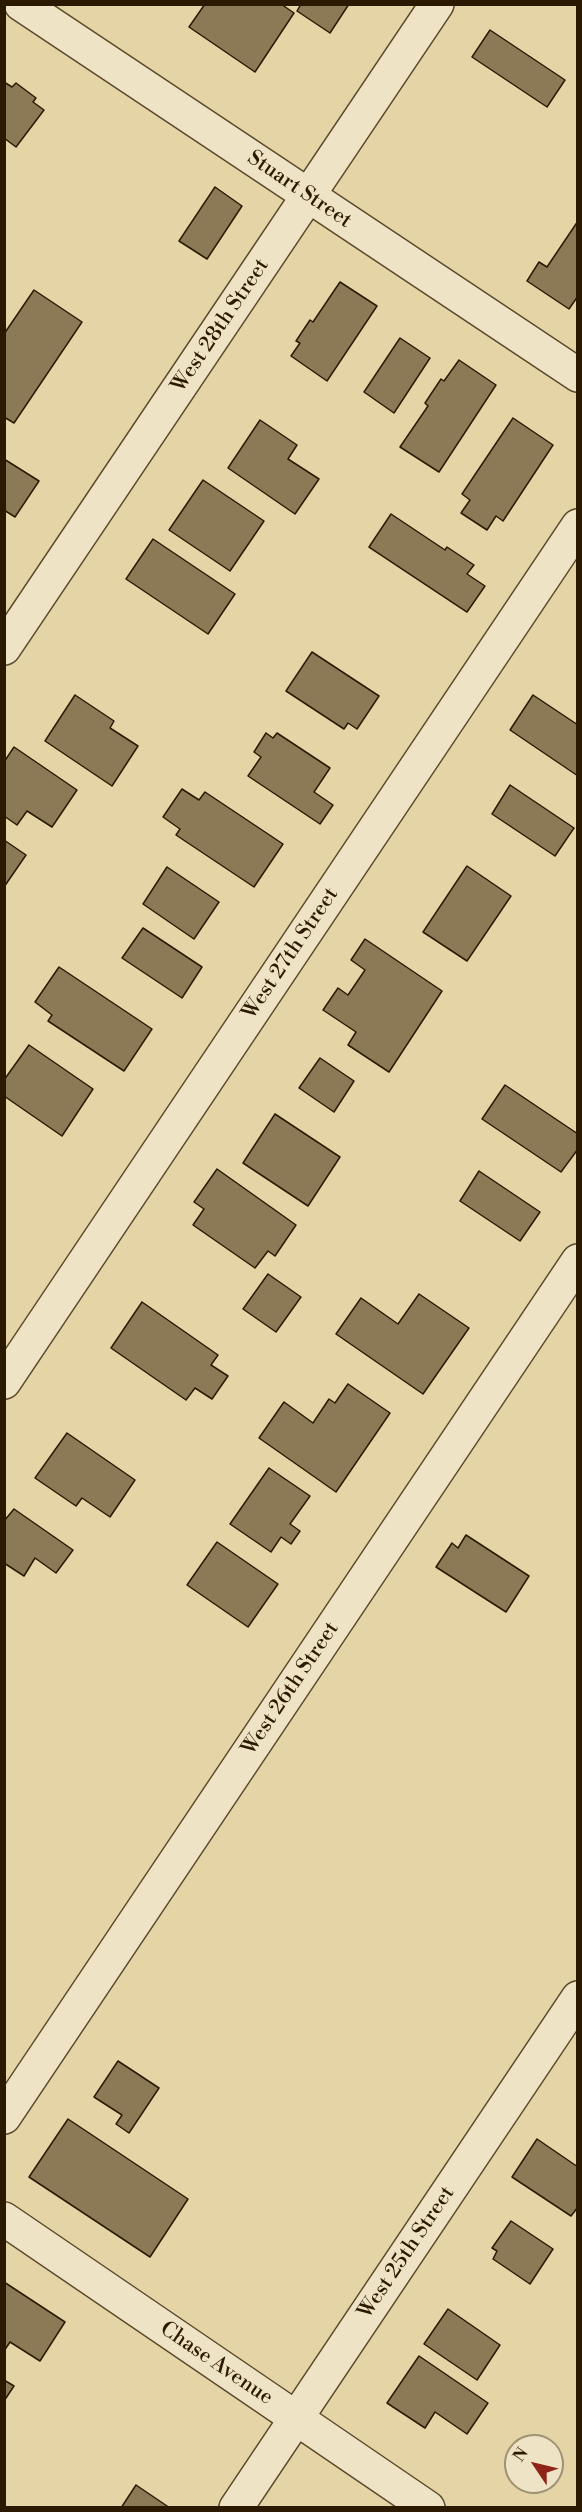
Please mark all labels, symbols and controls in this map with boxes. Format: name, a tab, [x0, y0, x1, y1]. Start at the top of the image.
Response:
street label: Stuart Street	[242, 146, 356, 234]
street label: West 28th Street	[167, 254, 275, 398]
street label: West 27th Street	[238, 883, 344, 1025]
street label: West 26th Street	[237, 1617, 345, 1761]
street label: West 25th Street	[353, 2182, 461, 2324]
street label: Chase Avenue	[155, 2317, 277, 2411]
north arrow	[504, 2434, 564, 2494]
text: N	[509, 2444, 533, 2466]

